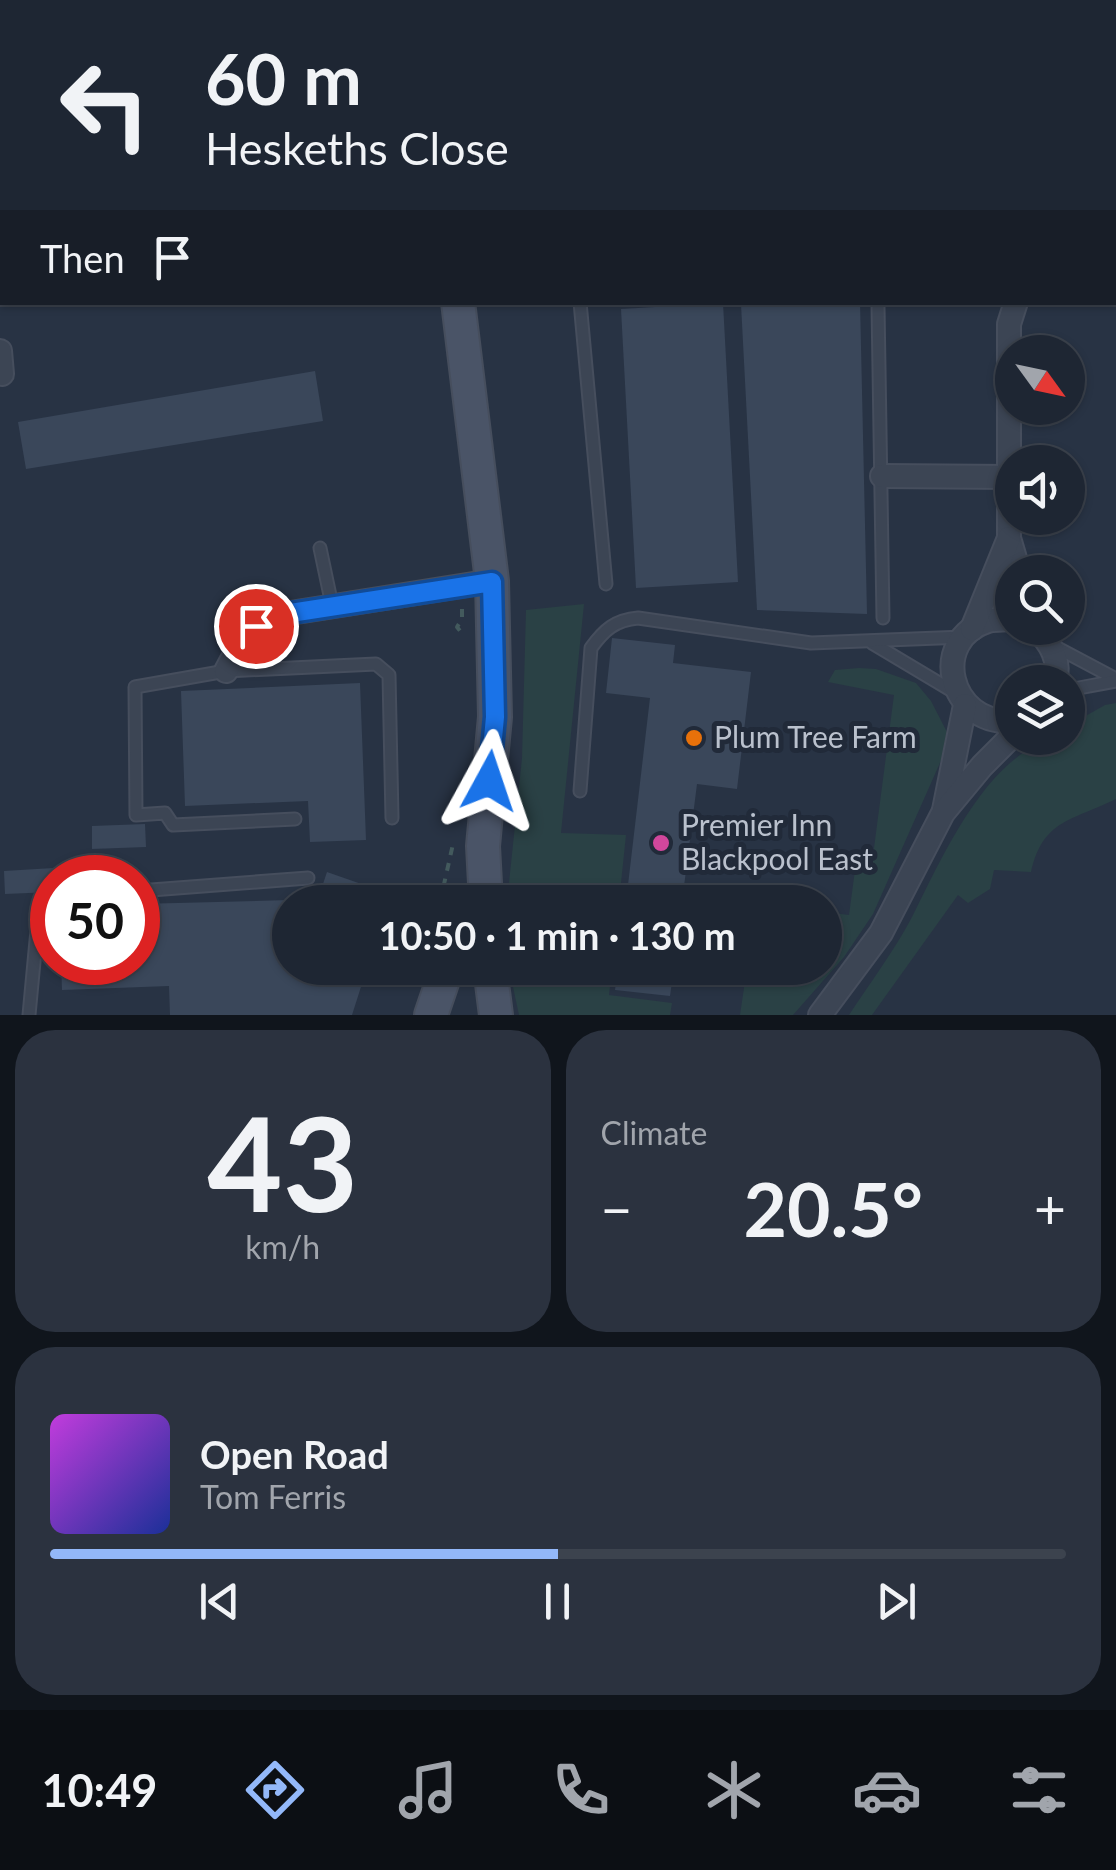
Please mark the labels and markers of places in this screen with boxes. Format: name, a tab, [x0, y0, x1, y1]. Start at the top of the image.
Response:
pin	[214, 584, 299, 669]
place label: Plum Tree Farm	[714, 718, 917, 754]
marker: Plum Tree Farm	[683, 727, 705, 749]
place label: Premier Inn Blackpool East	[681, 806, 873, 876]
marker: Premier Inn Blackpool East	[650, 832, 672, 854]

